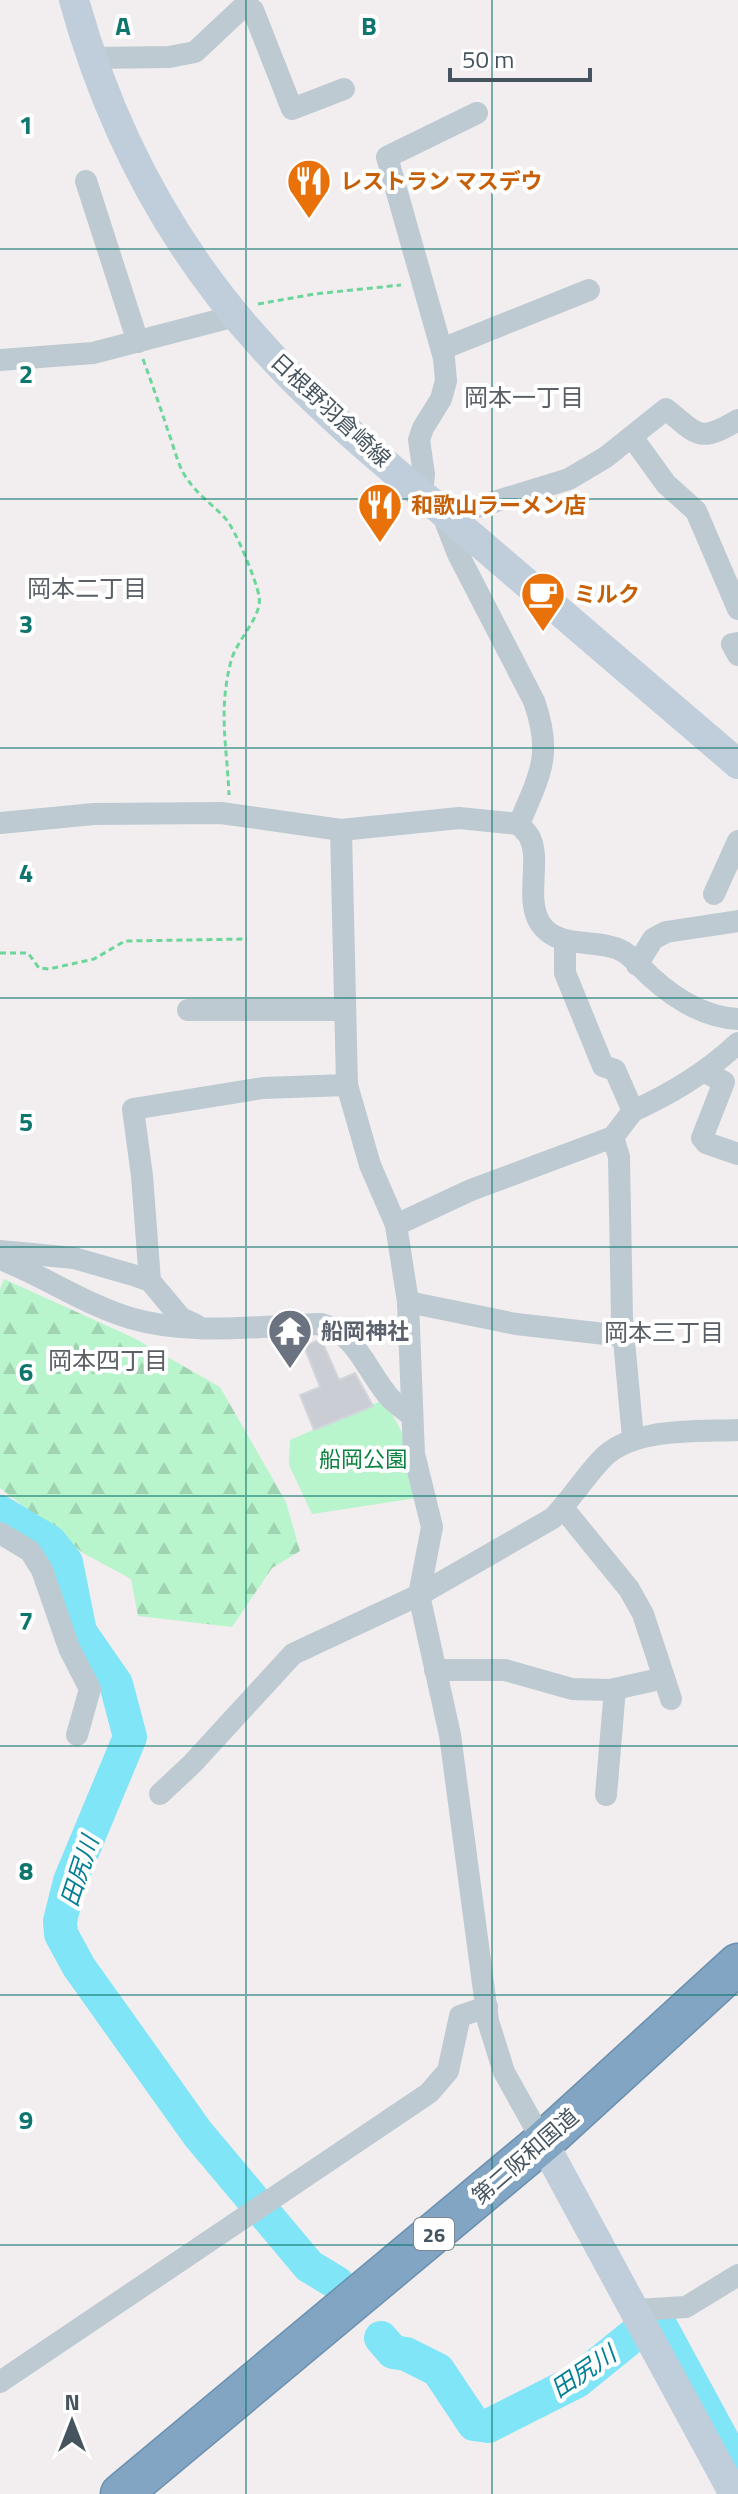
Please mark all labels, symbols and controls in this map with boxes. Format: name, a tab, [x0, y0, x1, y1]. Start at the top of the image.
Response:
text: A	[115, 6, 131, 45]
text: B	[361, 6, 377, 45]
scale bar	[450, 32, 590, 82]
text: 50 m	[462, 41, 514, 77]
text: 1	[19, 105, 33, 144]
restaurant icon: レストラン マスデウ	[285, 157, 333, 220]
place label: レストラン マスデウ	[340, 164, 543, 198]
street label: 日根野羽倉崎線	[263, 345, 399, 475]
text: 2	[19, 354, 33, 393]
district label: 岡本一丁目	[464, 379, 584, 415]
restaurant icon: 和歌山ラーメン店	[356, 481, 404, 544]
place label: 和歌山ラーメン店	[411, 488, 586, 522]
district label: 岡本二丁目	[27, 570, 147, 606]
cafe icon: ミルク	[519, 570, 567, 633]
place label: ミルク	[574, 577, 640, 611]
text: 3	[19, 604, 33, 643]
text: 4	[19, 853, 33, 892]
text: 5	[19, 1102, 33, 1141]
temple icon: 船岡神社	[266, 1307, 314, 1370]
place label: 船岡神社	[321, 1314, 409, 1348]
district label: 岡本三丁目	[604, 1314, 724, 1350]
district label: 岡本四丁目	[48, 1342, 168, 1378]
text: 6	[19, 1352, 33, 1391]
park label: 船岡公園	[319, 1442, 407, 1476]
text: 7	[19, 1601, 33, 1640]
water label: 田尻川	[51, 1828, 108, 1911]
text: 8	[19, 1851, 33, 1890]
text: 9	[19, 2100, 33, 2139]
street label: 第二阪和国道	[464, 2100, 586, 2212]
road number: 26	[414, 2218, 454, 2250]
water label: 田尻川	[543, 2334, 625, 2406]
north arrow	[32, 2382, 112, 2462]
text: N	[64, 2385, 80, 2419]

